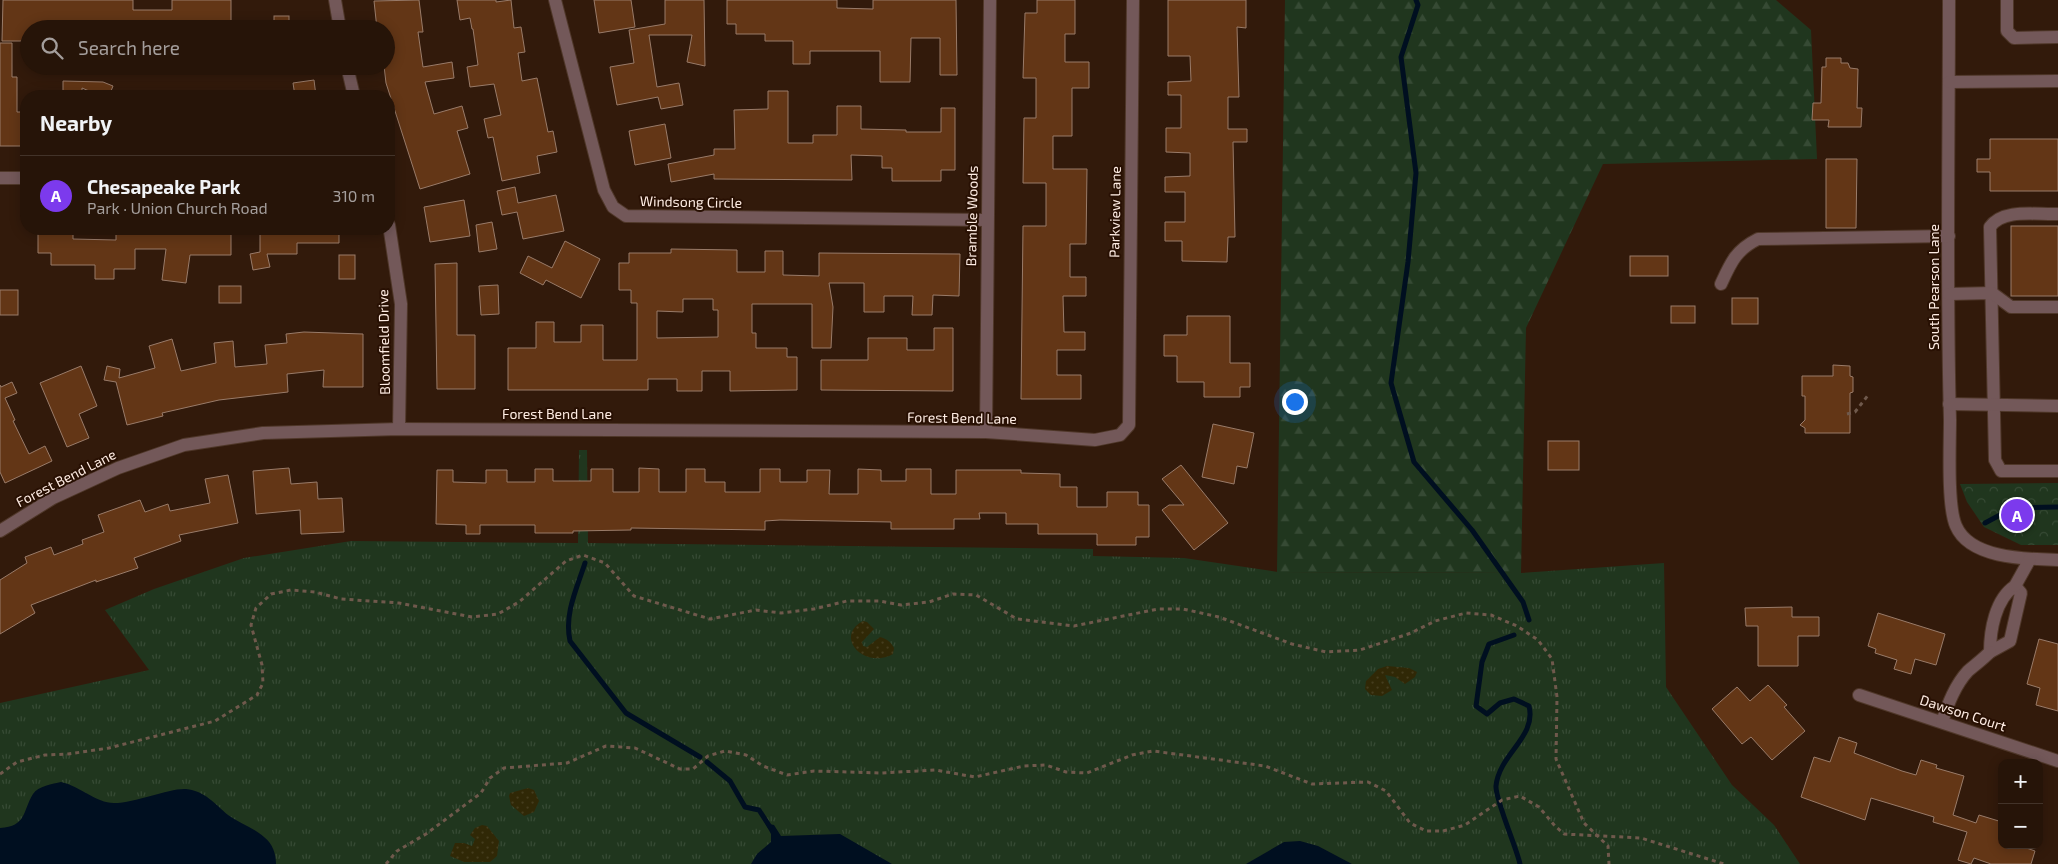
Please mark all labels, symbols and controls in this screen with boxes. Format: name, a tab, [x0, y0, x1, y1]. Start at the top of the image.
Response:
search box	[20, 20, 395, 75]
icon: search	[38, 34, 66, 62]
text: Search here	[78, 36, 180, 59]
text: Nearby	[40, 110, 112, 135]
street label: Bramble Woods	[962, 165, 981, 267]
street label: Parkview Lane	[1105, 166, 1124, 258]
text: Chesapeake Park	[87, 175, 240, 198]
text: A	[51, 186, 61, 205]
text: 310 m	[333, 186, 375, 205]
street label: Windsong Circle	[640, 192, 742, 211]
text: Park · Union Church Road	[87, 198, 268, 217]
street label: South Pearson Lane	[1925, 224, 1942, 350]
street label: Bloomfield Drive	[374, 289, 393, 395]
your location	[1282, 389, 1308, 415]
street label: Forest Bend Lane	[502, 405, 612, 422]
street label: Forest Bend Lane	[907, 408, 1017, 427]
street label: Forest Bend Lane	[13, 445, 119, 510]
pin: A	[2001, 496, 2033, 534]
street label: Dawson Court	[1918, 691, 2008, 734]
map controls	[1998, 759, 2043, 849]
button: +	[1998, 759, 2043, 804]
button: −	[1998, 804, 2043, 849]

